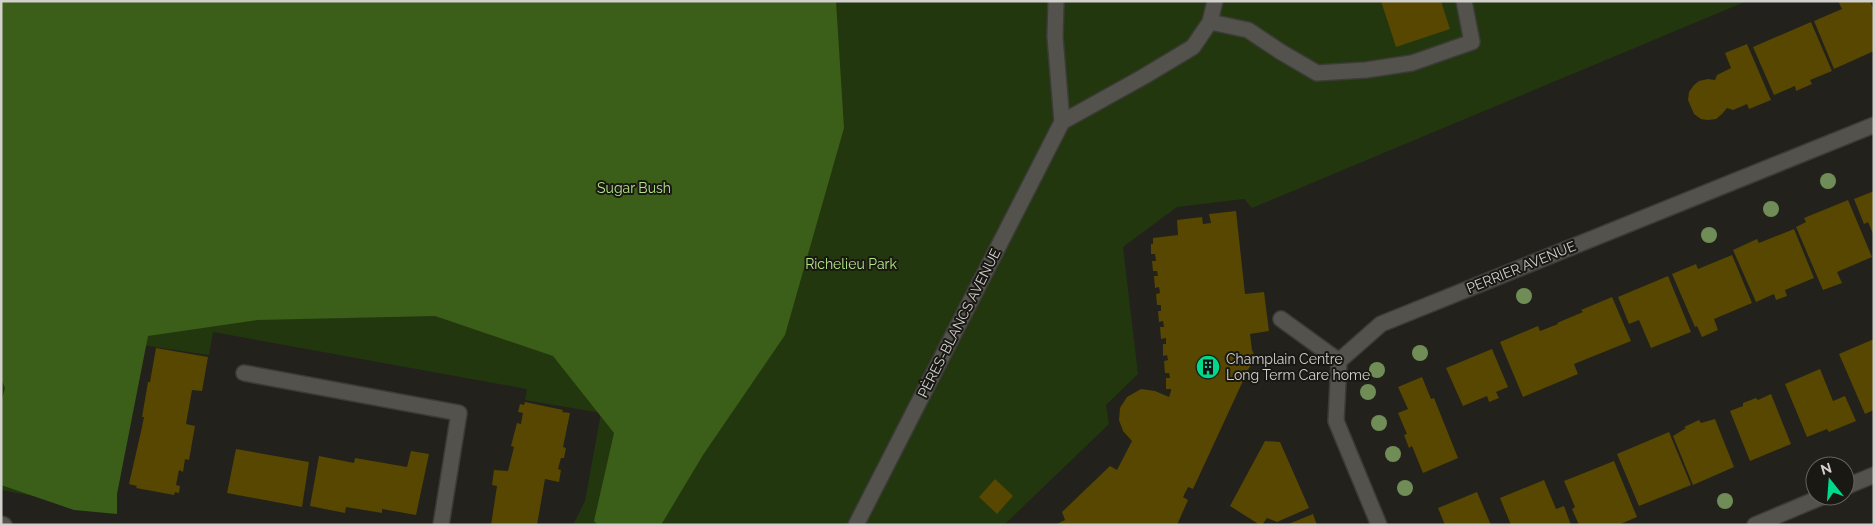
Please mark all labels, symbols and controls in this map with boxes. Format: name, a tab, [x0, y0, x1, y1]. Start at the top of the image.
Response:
park label: Sugar Bush	[597, 180, 671, 196]
street label: PERRIER AVENUE	[1464, 238, 1578, 296]
street label: PÈRES-BLANCS AVENUE	[914, 245, 1004, 400]
park label: Richelieu Park	[805, 256, 897, 272]
place label: Champlain Centre Long Term Care home	[1226, 351, 1370, 383]
building icon: Champlain Centre Long Term Care home	[1195, 354, 1221, 380]
north arrow	[1805, 456, 1855, 506]
text: N	[1819, 459, 1834, 478]

